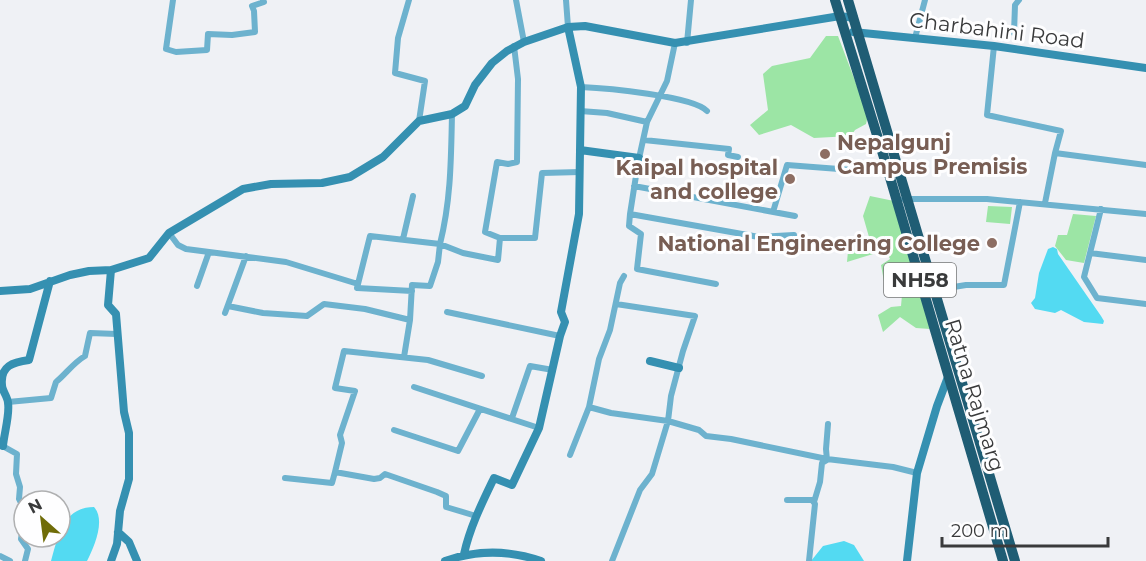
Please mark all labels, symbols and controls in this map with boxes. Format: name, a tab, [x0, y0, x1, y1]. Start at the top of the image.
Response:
street label: Charbahini Road	[908, 7, 1086, 53]
place label: Nepalgunj Campus Premisis	[837, 130, 1027, 179]
marker: Nepalgunj Campus Premisis	[818, 147, 832, 161]
place label: Kaipal hospital and college	[616, 155, 778, 204]
marker: Kaipal hospital and college	[783, 172, 797, 186]
place label: National Engineering College	[657, 231, 980, 256]
marker: National Engineering College	[985, 236, 999, 250]
road number: NH58	[884, 263, 956, 297]
street label: Ratna Rajmarg	[940, 316, 1010, 474]
north arrow	[12, 489, 72, 549]
text: N	[25, 495, 45, 518]
scale bar	[942, 510, 1108, 548]
text: 200 m	[951, 520, 1009, 542]

